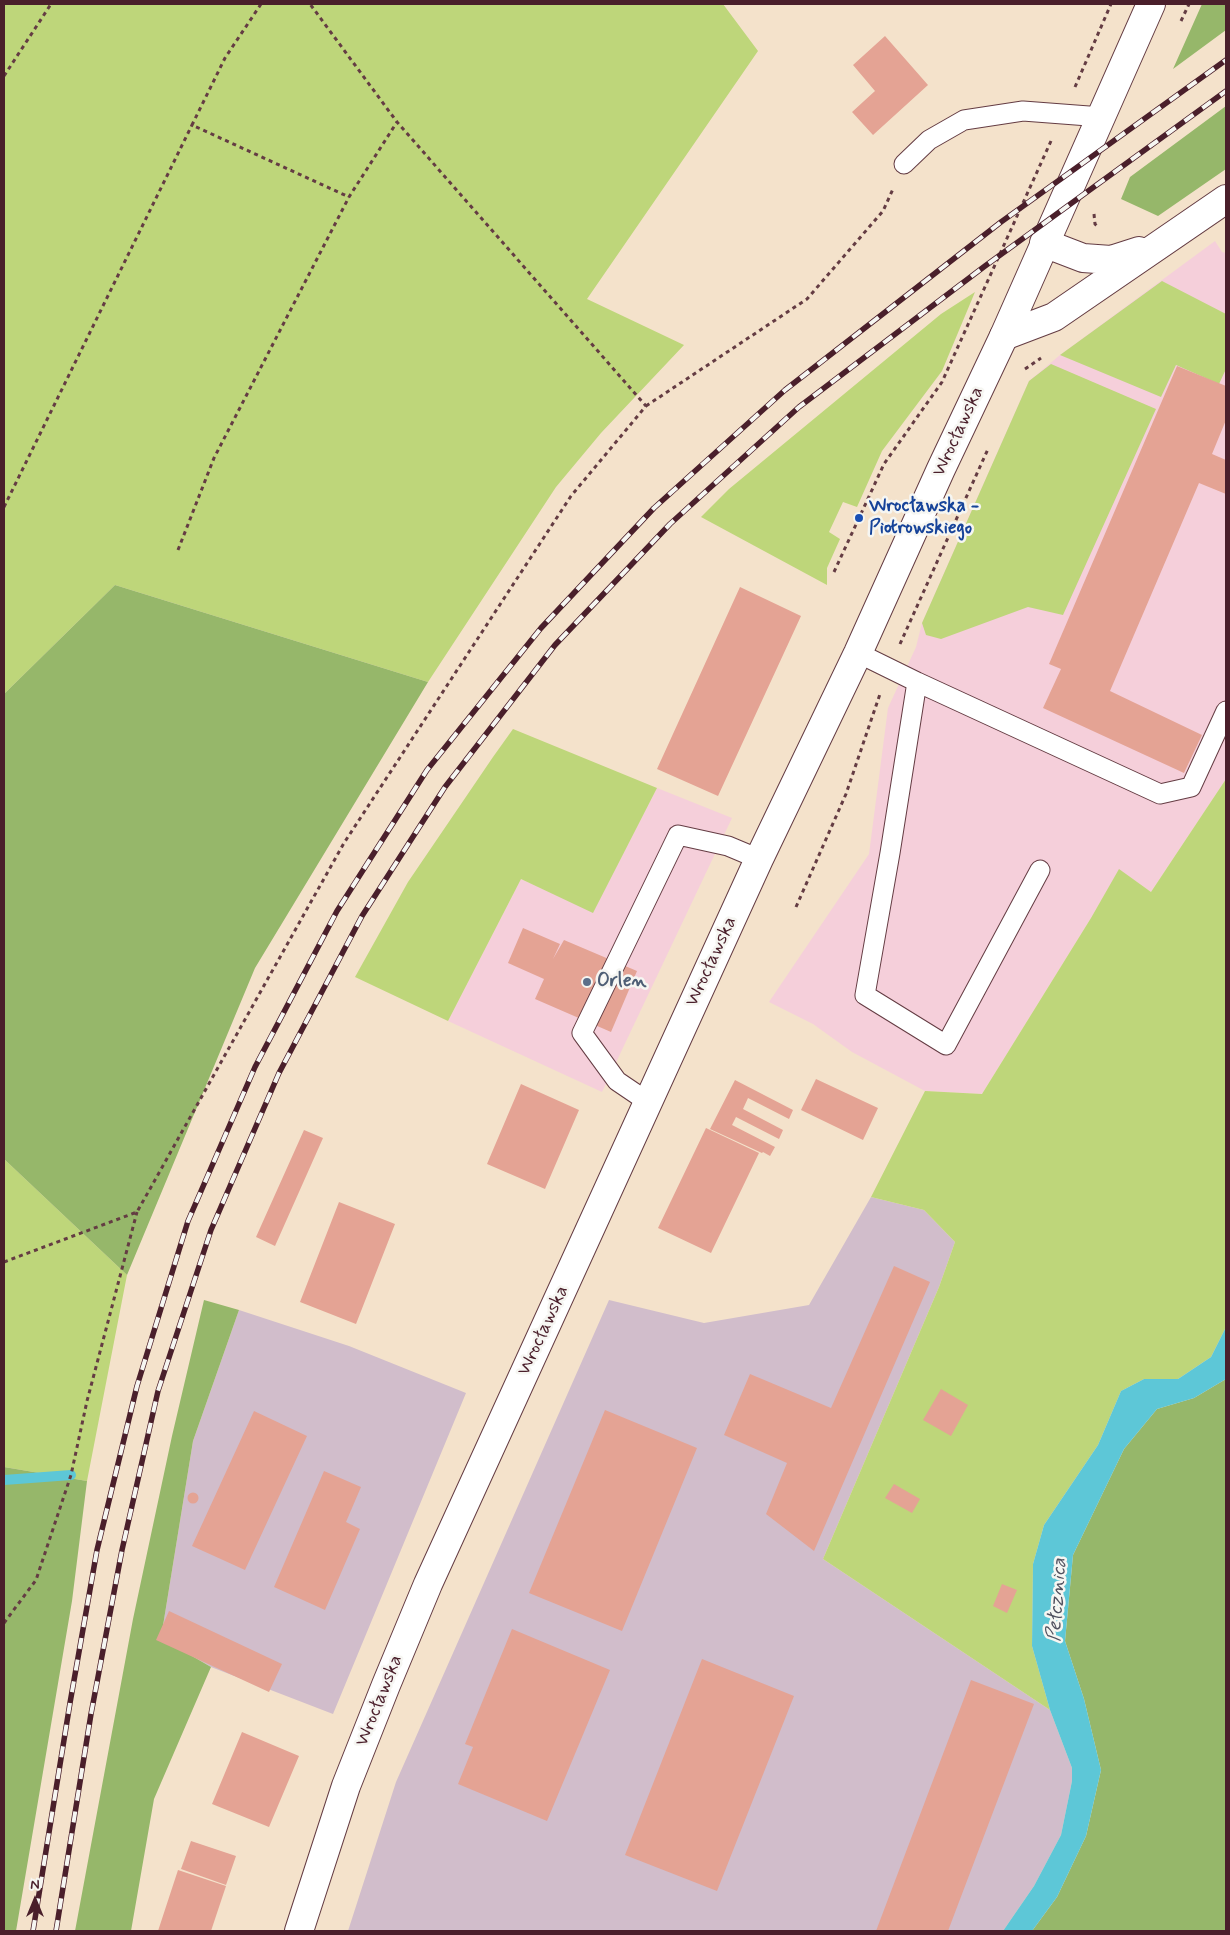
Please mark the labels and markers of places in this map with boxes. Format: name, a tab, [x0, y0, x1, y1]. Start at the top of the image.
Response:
place label: Wrocławska - Piotrowskiego	[869, 496, 979, 540]
marker: Wrocławska - Piotrowskiego	[853, 512, 865, 524]
place label: Orlen	[597, 971, 647, 993]
marker: Orlen	[581, 976, 593, 988]

